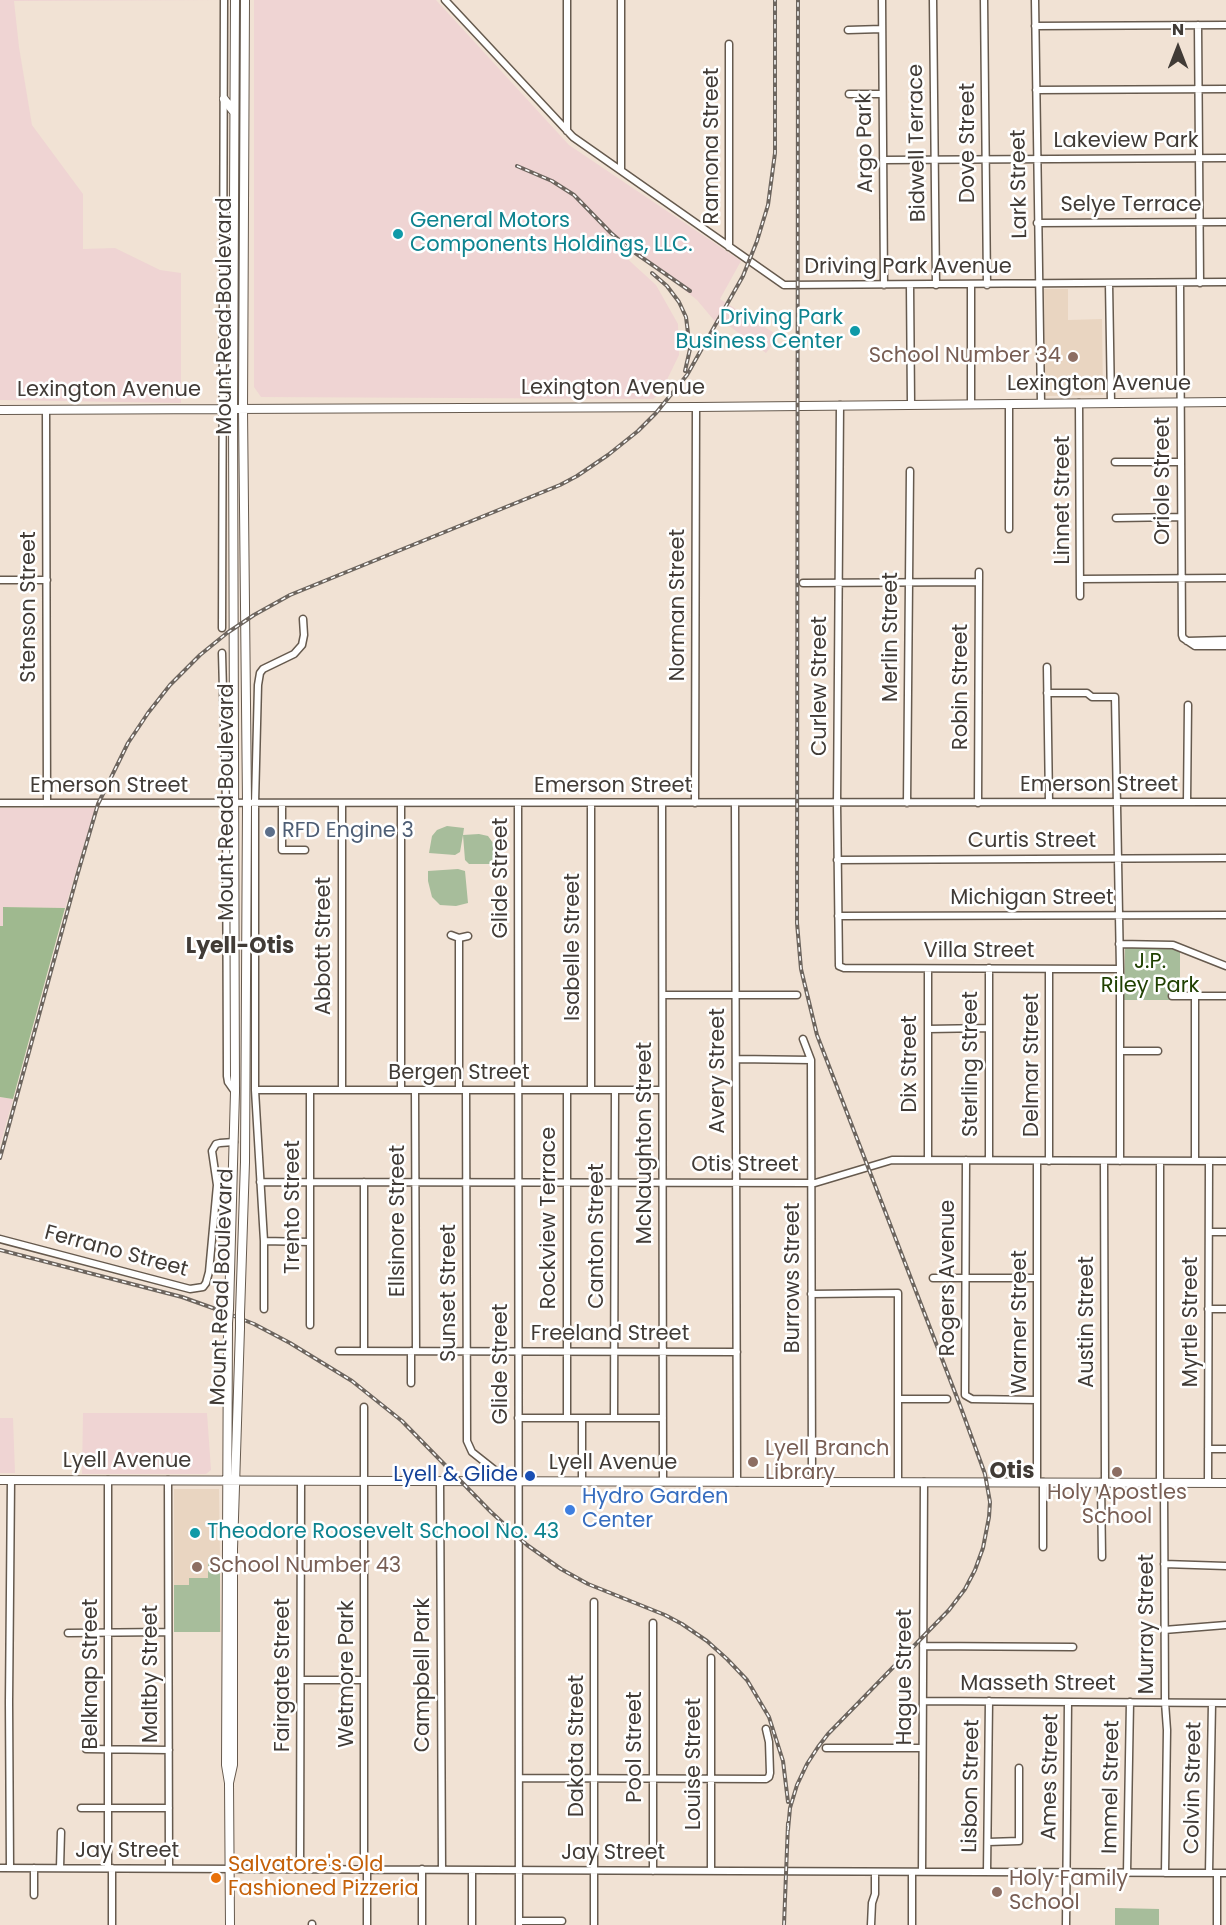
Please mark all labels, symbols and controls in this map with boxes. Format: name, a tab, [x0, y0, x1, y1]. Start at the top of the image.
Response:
north arrow	[1148, 18, 1208, 78]
text: N	[1172, 18, 1184, 41]
street label: Bidwell Terrace	[904, 64, 932, 222]
street label: Ramona Street	[700, 68, 726, 224]
street label: Dove Street	[956, 83, 982, 203]
street label: Argo Park	[853, 93, 879, 193]
street label: Lark Street	[1006, 129, 1034, 239]
street label: Lakeview Park	[1054, 129, 1198, 155]
street label: Selye Terrace	[1061, 193, 1201, 219]
street label: Mount Read Boulevard	[213, 197, 239, 435]
place label: General Motors Components Holdings, LLC.	[410, 209, 693, 259]
marker: General Motors Components Holdings, LLC.	[391, 227, 405, 241]
street label: Driving Park Avenue	[804, 255, 1012, 281]
place label: Driving Park Business Center	[675, 306, 843, 356]
marker: Driving Park Business Center	[848, 324, 862, 338]
place label: School Number 34	[869, 344, 1061, 370]
marker: School Number 34	[1066, 350, 1080, 364]
street label: Lexington Avenue	[1007, 372, 1191, 398]
street label: Lexington Avenue	[521, 376, 705, 402]
street label: Lexington Avenue	[17, 378, 201, 404]
street label: Oriole Street	[1151, 417, 1177, 545]
street label: Linnet Street	[1051, 436, 1077, 564]
street label: Norman Street	[666, 529, 692, 681]
street label: Stenson Street	[17, 531, 43, 683]
street label: Merlin Street	[879, 572, 905, 702]
street label: Curlew Street	[808, 616, 834, 756]
street label: Robin Street	[949, 624, 975, 750]
street label: Mount Read Boulevard	[215, 683, 241, 921]
street label: Emerson Street	[1020, 773, 1178, 799]
street label: Emerson Street	[30, 774, 188, 800]
street label: Emerson Street	[534, 774, 692, 800]
street label: Glide Street	[489, 818, 515, 938]
place label: RFD Engine 3	[282, 819, 414, 845]
marker: RFD Engine 3	[263, 825, 277, 839]
street label: Curtis Street	[968, 829, 1096, 855]
street label: Isabelle Street	[561, 873, 587, 1021]
street label: Abbott Street	[312, 877, 338, 1015]
street label: Michigan Street	[950, 886, 1114, 912]
district label: Lyell-Otis	[186, 934, 294, 960]
street label: Villa Street	[924, 939, 1034, 965]
park label: J.P. Riley Park	[1101, 950, 1199, 1000]
street label: Sterling Street	[959, 991, 985, 1137]
street label: Delmar Street	[1020, 993, 1046, 1137]
street label: Avery Street	[706, 1008, 732, 1134]
street label: Dix Street	[898, 1015, 924, 1113]
street label: McNaughton Street	[633, 1042, 659, 1244]
street label: Bergen Street	[388, 1061, 530, 1087]
street label: Rockview Terrace	[537, 1127, 563, 1309]
street label: Trento Street	[281, 1140, 307, 1274]
street label: Ellsinore Street	[386, 1145, 412, 1297]
street label: Otis Street	[691, 1153, 799, 1179]
street label: Canton Street	[585, 1163, 611, 1309]
street label: Mount Read Boulevard	[206, 1168, 240, 1406]
street label: Rogers Avenue	[936, 1200, 962, 1356]
street label: Burrows Street	[781, 1203, 807, 1353]
street label: Ferrano Street	[42, 1221, 190, 1283]
street label: Sunset Street	[437, 1224, 463, 1362]
street label: Warner Street	[1008, 1250, 1034, 1394]
street label: Austin Street	[1075, 1256, 1101, 1388]
street label: Myrtle Street	[1179, 1257, 1205, 1387]
street label: Glide Street	[489, 1304, 515, 1424]
street label: Freeland Street	[531, 1322, 689, 1348]
place label: Lyell Branch Library	[765, 1437, 889, 1487]
street label: Lyell Avenue	[63, 1449, 191, 1475]
street label: Lyell Avenue	[549, 1451, 677, 1477]
marker: Lyell Branch Library	[746, 1455, 760, 1469]
district label: Otis	[990, 1459, 1034, 1485]
place label: Lyell & Glide	[393, 1463, 518, 1489]
marker: Holy Apostles School	[1110, 1465, 1124, 1479]
marker: Lyell & Glide	[523, 1469, 537, 1483]
place label: Holy Apostles School	[1047, 1481, 1187, 1531]
place label: Hydro Garden Center	[582, 1485, 728, 1535]
marker: Hydro Garden Center	[563, 1503, 577, 1517]
place label: Theodore Roosevelt School No. 43	[207, 1520, 559, 1546]
marker: Theodore Roosevelt School No. 43	[188, 1526, 202, 1540]
place label: School Number 43	[209, 1554, 401, 1580]
street label: Murray Street	[1135, 1554, 1161, 1694]
marker: School Number 43	[190, 1560, 204, 1574]
street label: Fairgate Street	[271, 1598, 297, 1752]
street label: Campbell Park	[411, 1598, 437, 1752]
street label: Belknap Street	[79, 1599, 105, 1749]
street label: Wetmore Park	[335, 1600, 361, 1748]
street label: Maltby Street	[139, 1605, 165, 1743]
street label: Hague Street	[893, 1609, 919, 1745]
street label: Masseth Street	[960, 1672, 1116, 1698]
street label: Dakota Street	[565, 1675, 591, 1817]
street label: Pool Street	[623, 1691, 649, 1803]
street label: Louise Street	[682, 1698, 708, 1830]
street label: Ames Street	[1037, 1713, 1065, 1841]
street label: Lisbon Street	[958, 1719, 986, 1853]
street label: Immel Street	[1098, 1720, 1126, 1854]
street label: Colvin Street	[1180, 1722, 1208, 1854]
street label: Jay Street	[75, 1839, 179, 1865]
street label: Jay Street	[561, 1841, 665, 1867]
place label: Salvatore's Old Fashioned Pizzeria	[228, 1853, 419, 1903]
place label: Holy Family School	[1009, 1867, 1128, 1917]
marker: Salvatore's Old Fashioned Pizzeria	[209, 1871, 223, 1885]
marker: Holy Family School	[990, 1885, 1004, 1899]

